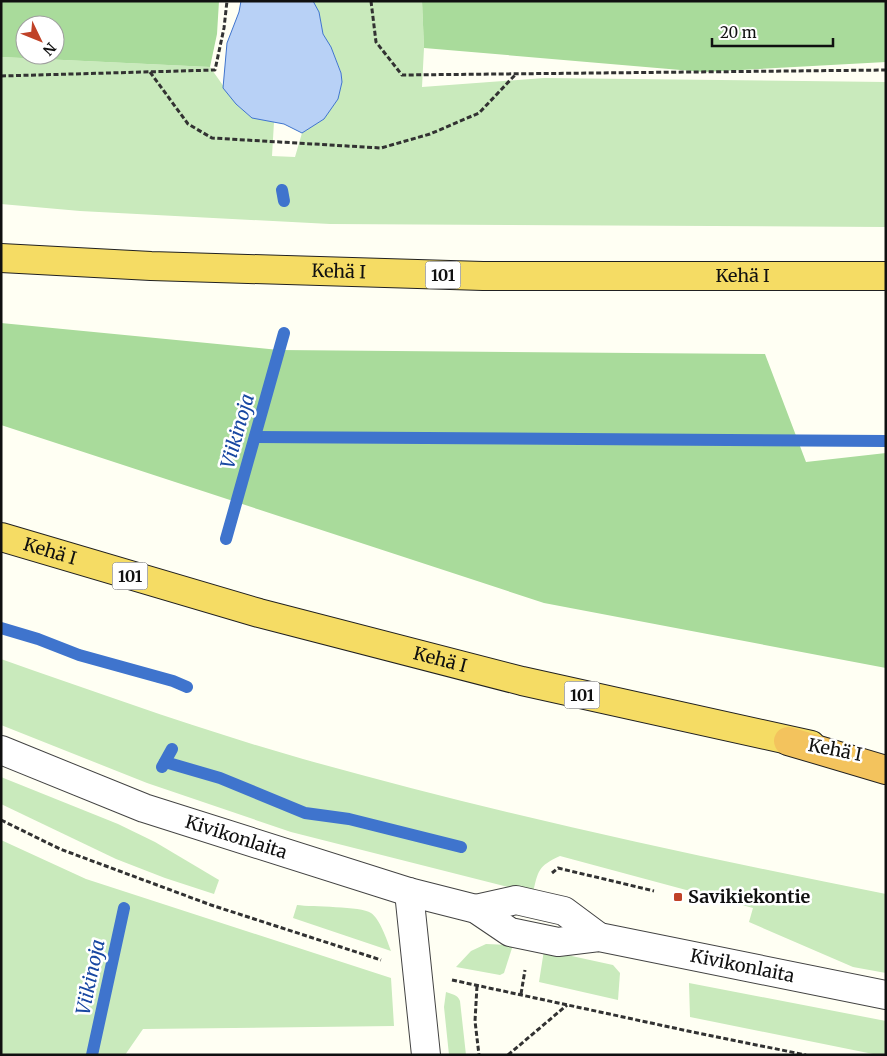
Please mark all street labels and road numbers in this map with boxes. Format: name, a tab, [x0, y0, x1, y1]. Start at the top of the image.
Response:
street label: Kehä I	[311, 259, 366, 283]
road number: 101	[426, 262, 460, 288]
street label: Kehä I	[715, 264, 770, 287]
street label: Kehä I	[21, 532, 79, 570]
road number: 101	[112, 562, 148, 590]
street label: Kehä I	[411, 641, 469, 677]
road number: 101	[564, 682, 600, 708]
street label: Kehä I	[806, 733, 864, 766]
street label: Kivikonlaita	[182, 810, 291, 864]
street label: Kivikonlaita	[688, 944, 797, 987]

